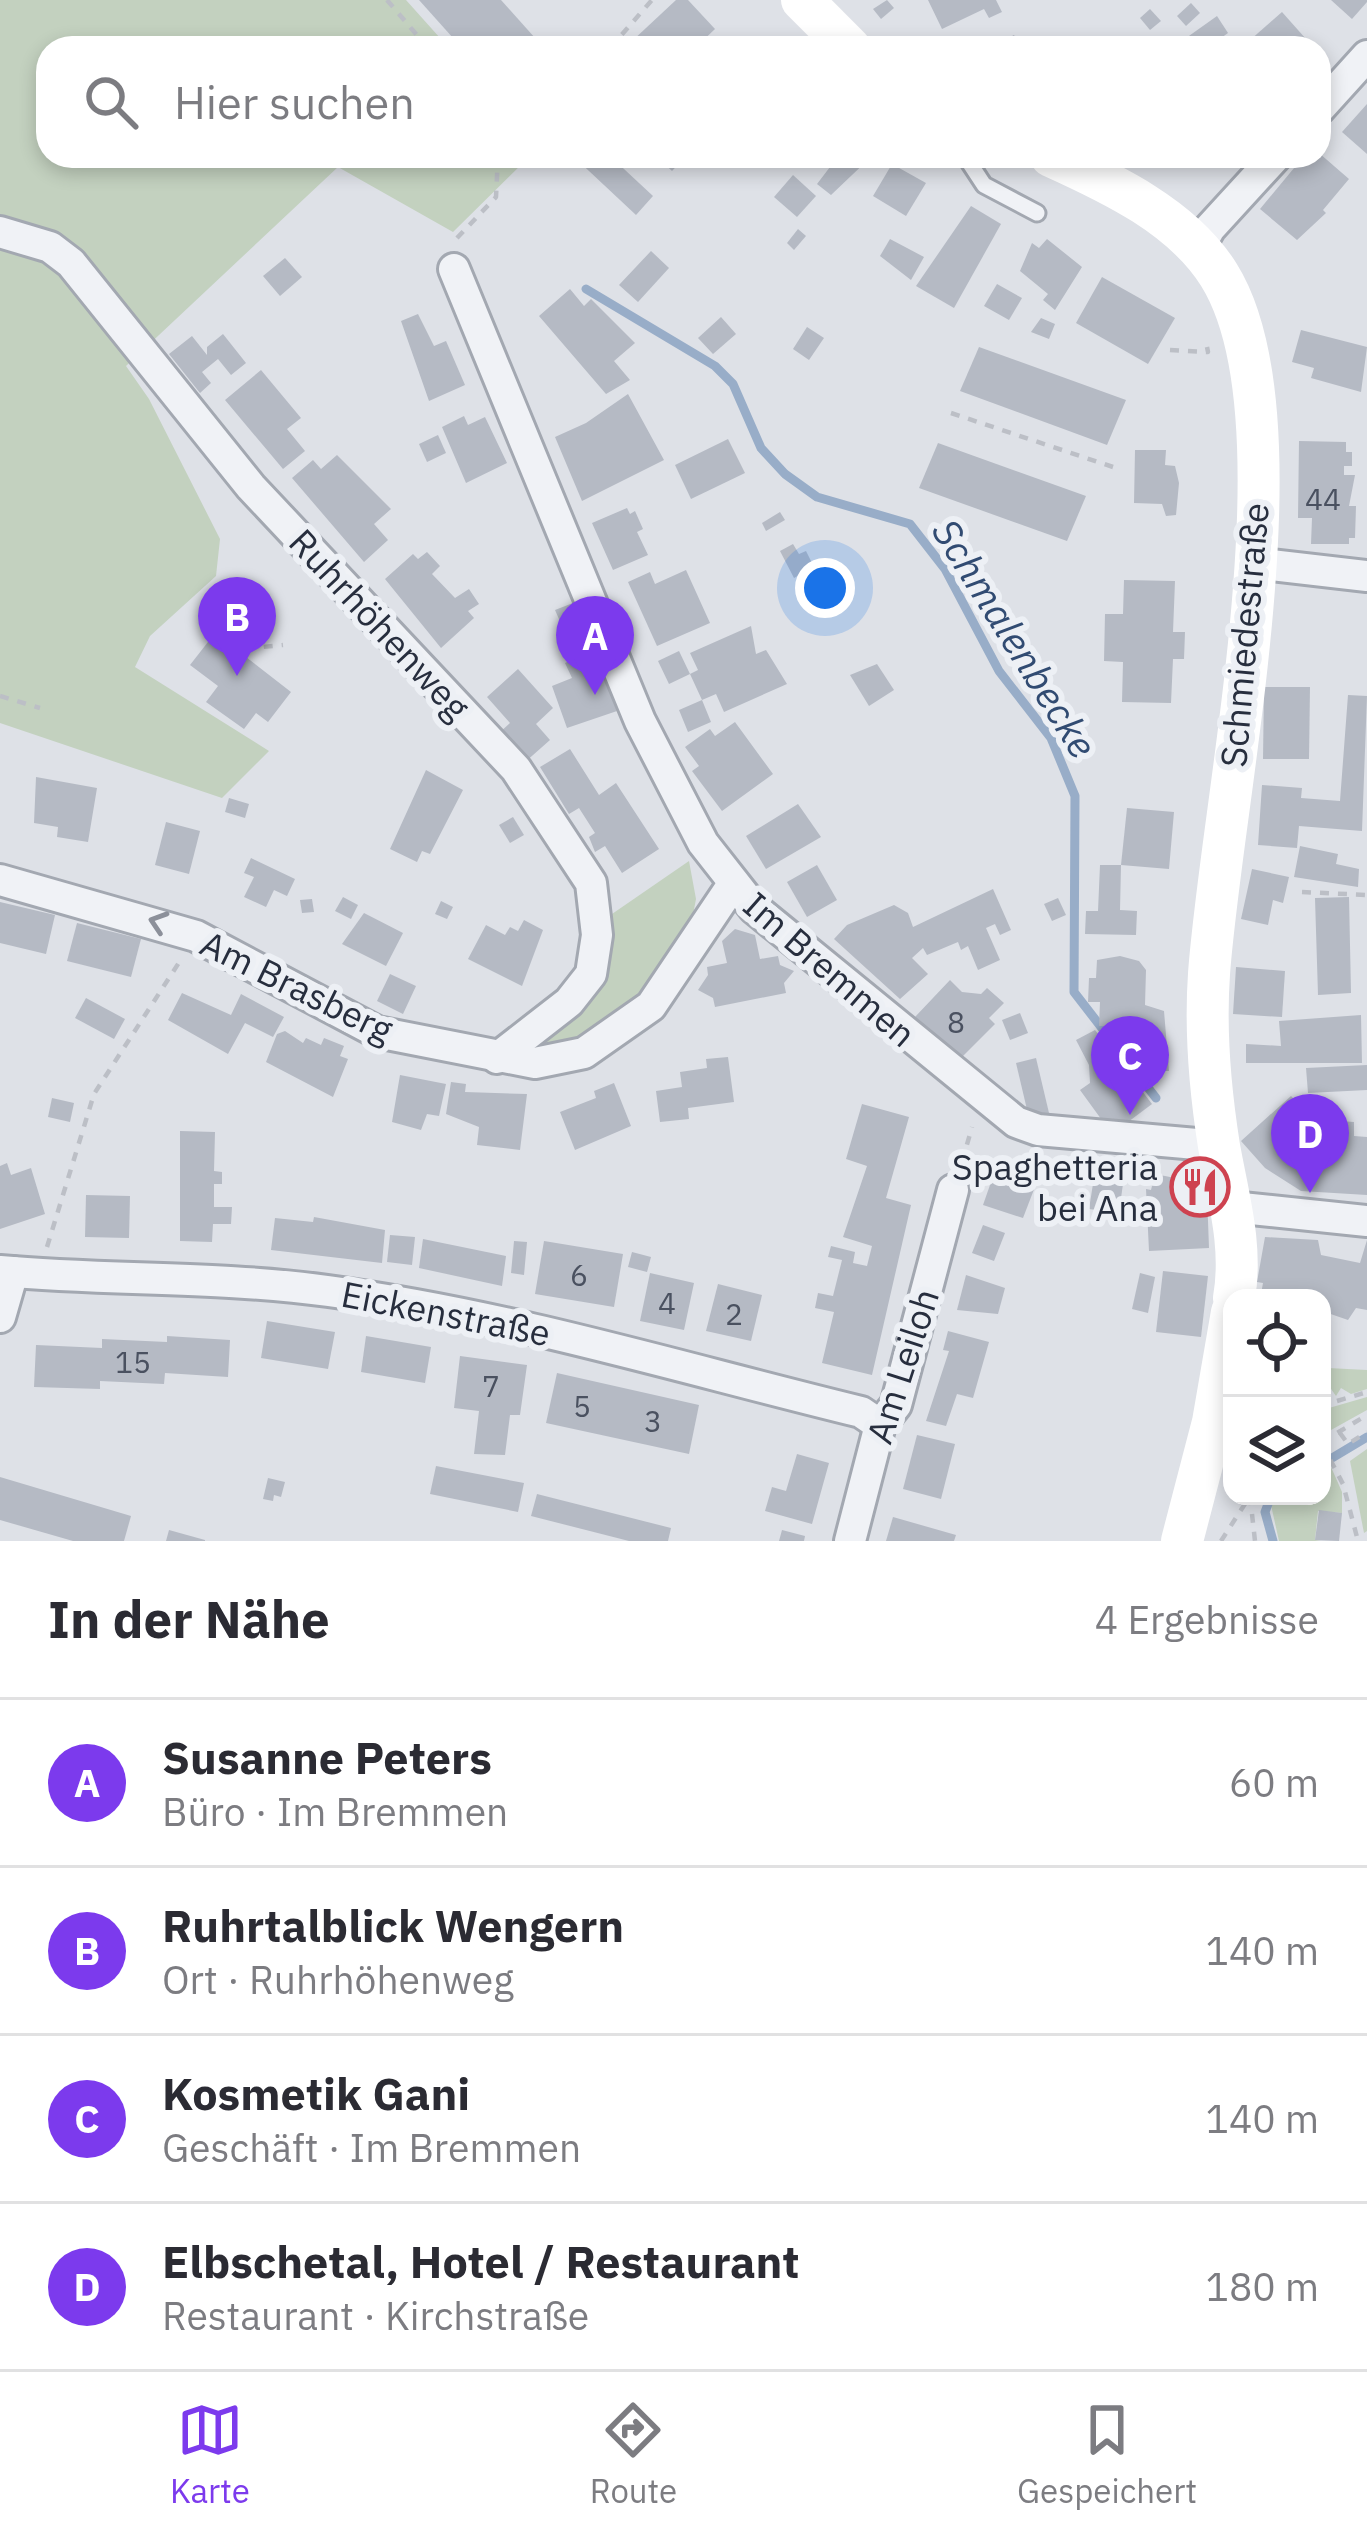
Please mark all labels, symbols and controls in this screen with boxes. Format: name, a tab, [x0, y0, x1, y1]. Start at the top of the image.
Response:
search box	[36, 36, 1331, 168]
icon: search	[78, 69, 144, 135]
text: Hier suchen	[174, 73, 415, 131]
house number: 44	[1305, 479, 1341, 518]
street label: Schmiedestraße	[1209, 501, 1279, 769]
water label: Schmalenbecke	[921, 509, 1109, 767]
street label: Ruhrhöhenweg	[279, 519, 481, 729]
your location	[795, 558, 855, 618]
pin: B	[198, 577, 276, 676]
pin: A	[556, 596, 634, 695]
street label: Im Bremmen	[734, 881, 926, 1057]
one-way arrow	[148, 912, 169, 937]
street label: Am Brasberg	[193, 919, 401, 1053]
house number: 8	[947, 1002, 965, 1041]
pin: C	[1091, 1016, 1169, 1115]
pin: D	[1271, 1094, 1349, 1193]
place label: Spaghetteria bei Ana	[952, 1143, 1158, 1231]
restaurant icon: Spaghetteria bei Ana	[1169, 1156, 1231, 1218]
house number: 6	[570, 1255, 588, 1294]
street label: Eickenstraße	[338, 1270, 554, 1356]
house number: 4	[658, 1283, 676, 1322]
street label: Am Leiloh	[855, 1283, 949, 1449]
map controls	[1223, 1289, 1331, 1505]
button: locate	[1223, 1289, 1331, 1397]
house number: 2	[725, 1294, 743, 1333]
house number: 15	[115, 1342, 151, 1381]
house number: 7	[482, 1366, 500, 1405]
house number: 5	[573, 1386, 591, 1425]
button: layers	[1223, 1397, 1331, 1505]
house number: 3	[644, 1401, 662, 1440]
text: In der Nähe	[48, 1586, 330, 1652]
text: 4 Ergebnisse	[1095, 1594, 1319, 1645]
text: Susanne Peters	[162, 1728, 492, 1786]
text: A	[74, 1757, 100, 1808]
text: 60 m	[1229, 1757, 1319, 1808]
text: Büro · Im Bremmen	[162, 1786, 508, 1837]
text: Ruhrtalblick Wengern	[162, 1896, 624, 1954]
text: B	[74, 1925, 100, 1976]
text: 140 m	[1206, 1925, 1319, 1976]
text: Ort · Ruhrhöhenweg	[162, 1954, 514, 2005]
text: Kosmetik Gani	[162, 2064, 470, 2122]
text: C	[74, 2093, 100, 2144]
text: 140 m	[1206, 2093, 1319, 2144]
text: Geschäft · Im Bremmen	[162, 2122, 581, 2173]
text: Elbschetal, Hotel / Restaurant	[162, 2232, 800, 2290]
text: D	[73, 2261, 101, 2312]
text: 180 m	[1206, 2261, 1319, 2312]
text: Restaurant · Kirchstraße	[162, 2290, 589, 2341]
tab: Karte	[170, 2397, 250, 2512]
tab: Route	[590, 2397, 677, 2512]
tab: Gespeichert	[1017, 2397, 1197, 2512]

